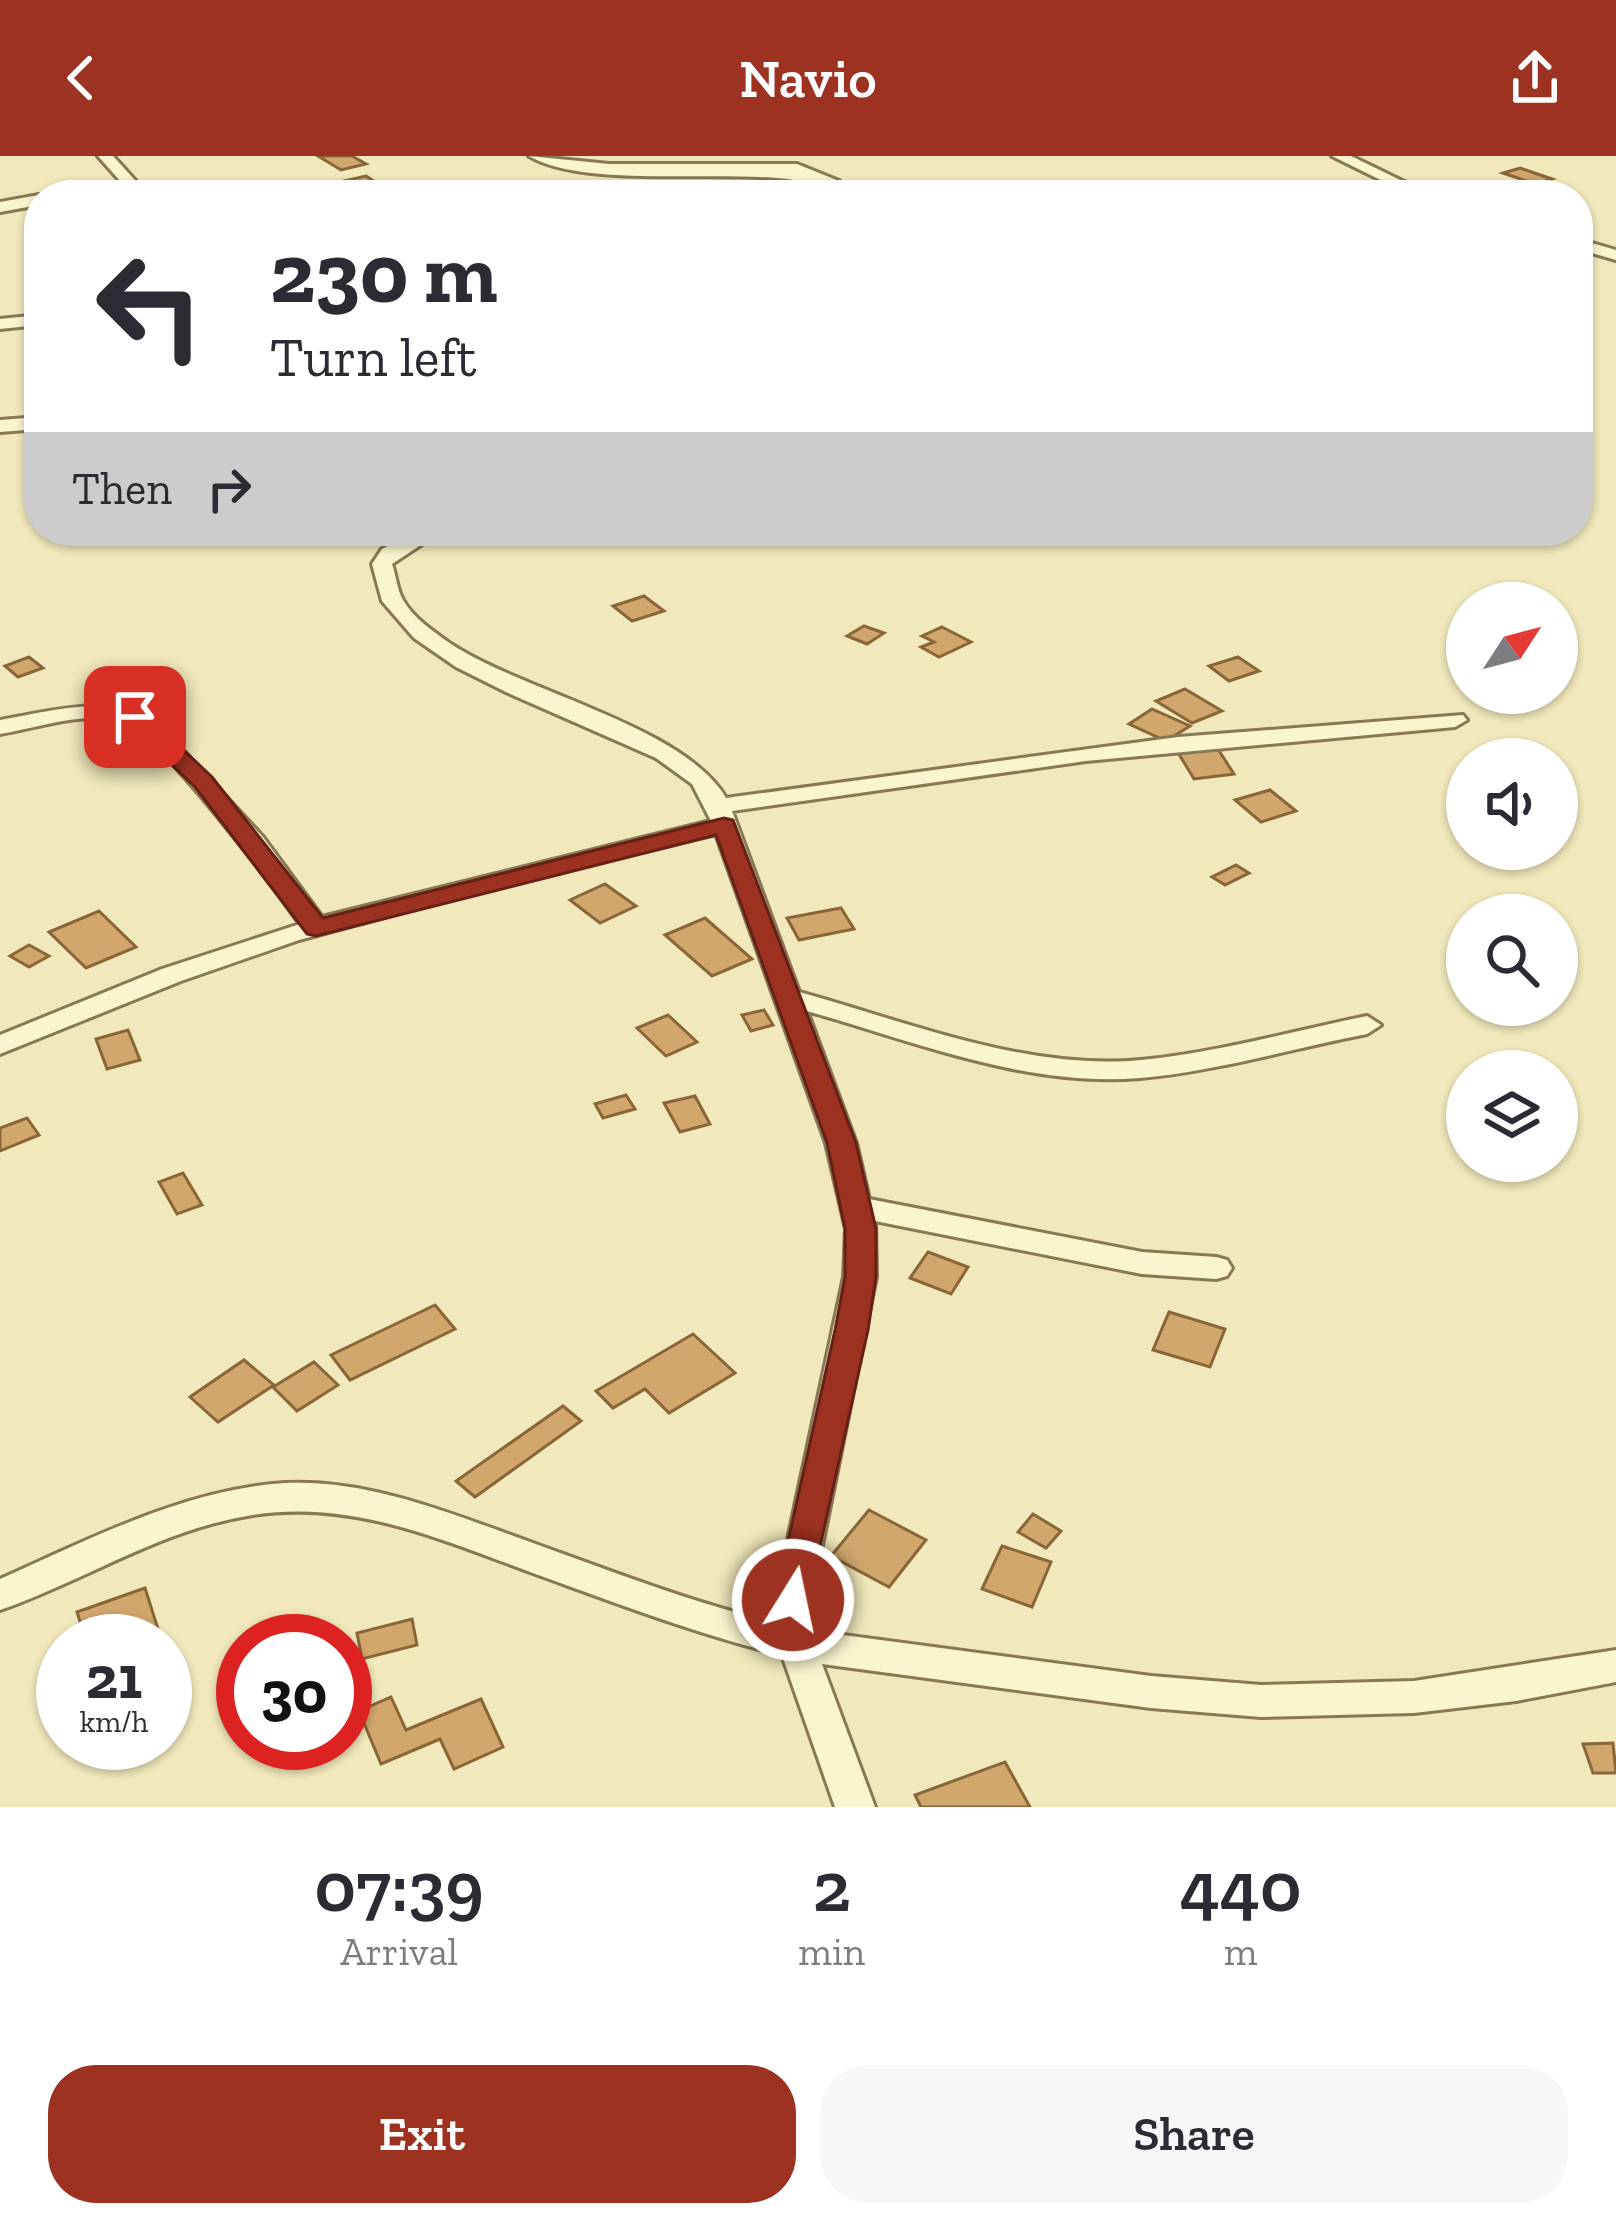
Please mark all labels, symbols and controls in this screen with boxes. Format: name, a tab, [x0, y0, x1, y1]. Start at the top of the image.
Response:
icon: back	[48, 45, 114, 111]
icon: share	[1502, 45, 1568, 111]
text: Navio	[740, 46, 876, 111]
text: 230 m	[270, 223, 498, 324]
icon: left	[72, 228, 228, 384]
text: Turn left	[270, 325, 477, 390]
icon: right	[196, 456, 262, 522]
text: Then	[72, 462, 172, 516]
north arrow	[1446, 582, 1578, 714]
map controls	[1446, 582, 1578, 1182]
pin	[84, 666, 186, 768]
icon: arrive	[102, 684, 168, 750]
button: sound	[1446, 738, 1578, 870]
button: search	[1446, 894, 1578, 1026]
button: layers	[1446, 1050, 1578, 1182]
position arrow	[730, 1537, 856, 1663]
speed limit sign: 30	[216, 1614, 372, 1770]
text: 21	[86, 1641, 142, 1713]
text: km/h	[80, 1704, 148, 1740]
text: 07:39	[314, 1843, 484, 1929]
text: 2	[813, 1843, 851, 1929]
text: 440	[1180, 1843, 1302, 1929]
text: Arrival	[340, 1928, 458, 1975]
text: min	[798, 1928, 865, 1975]
text: m	[1224, 1928, 1257, 1975]
button: Exit	[48, 2065, 796, 2203]
button: Share	[820, 2065, 1568, 2203]

